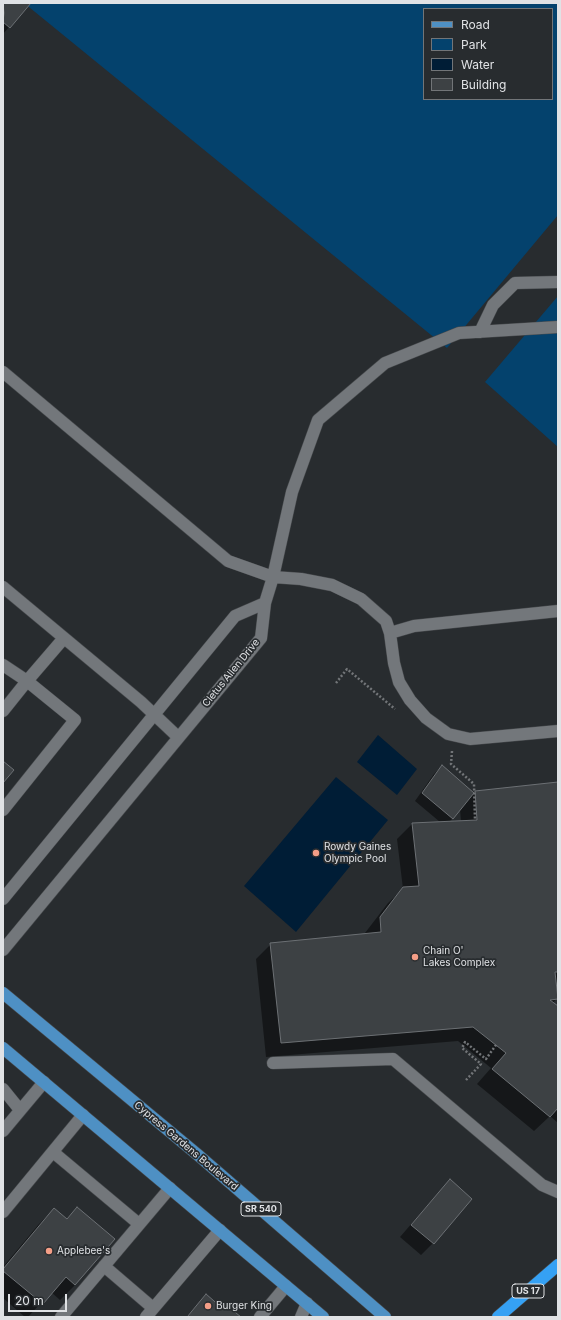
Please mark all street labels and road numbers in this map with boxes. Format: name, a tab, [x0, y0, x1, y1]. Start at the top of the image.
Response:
street label: Cletus Allen Drive	[200, 637, 262, 709]
street label: Cypress Gardens Boulevard	[132, 1099, 240, 1193]
road number: SR 540	[241, 1202, 281, 1216]
road number: US 17	[512, 1284, 544, 1298]

